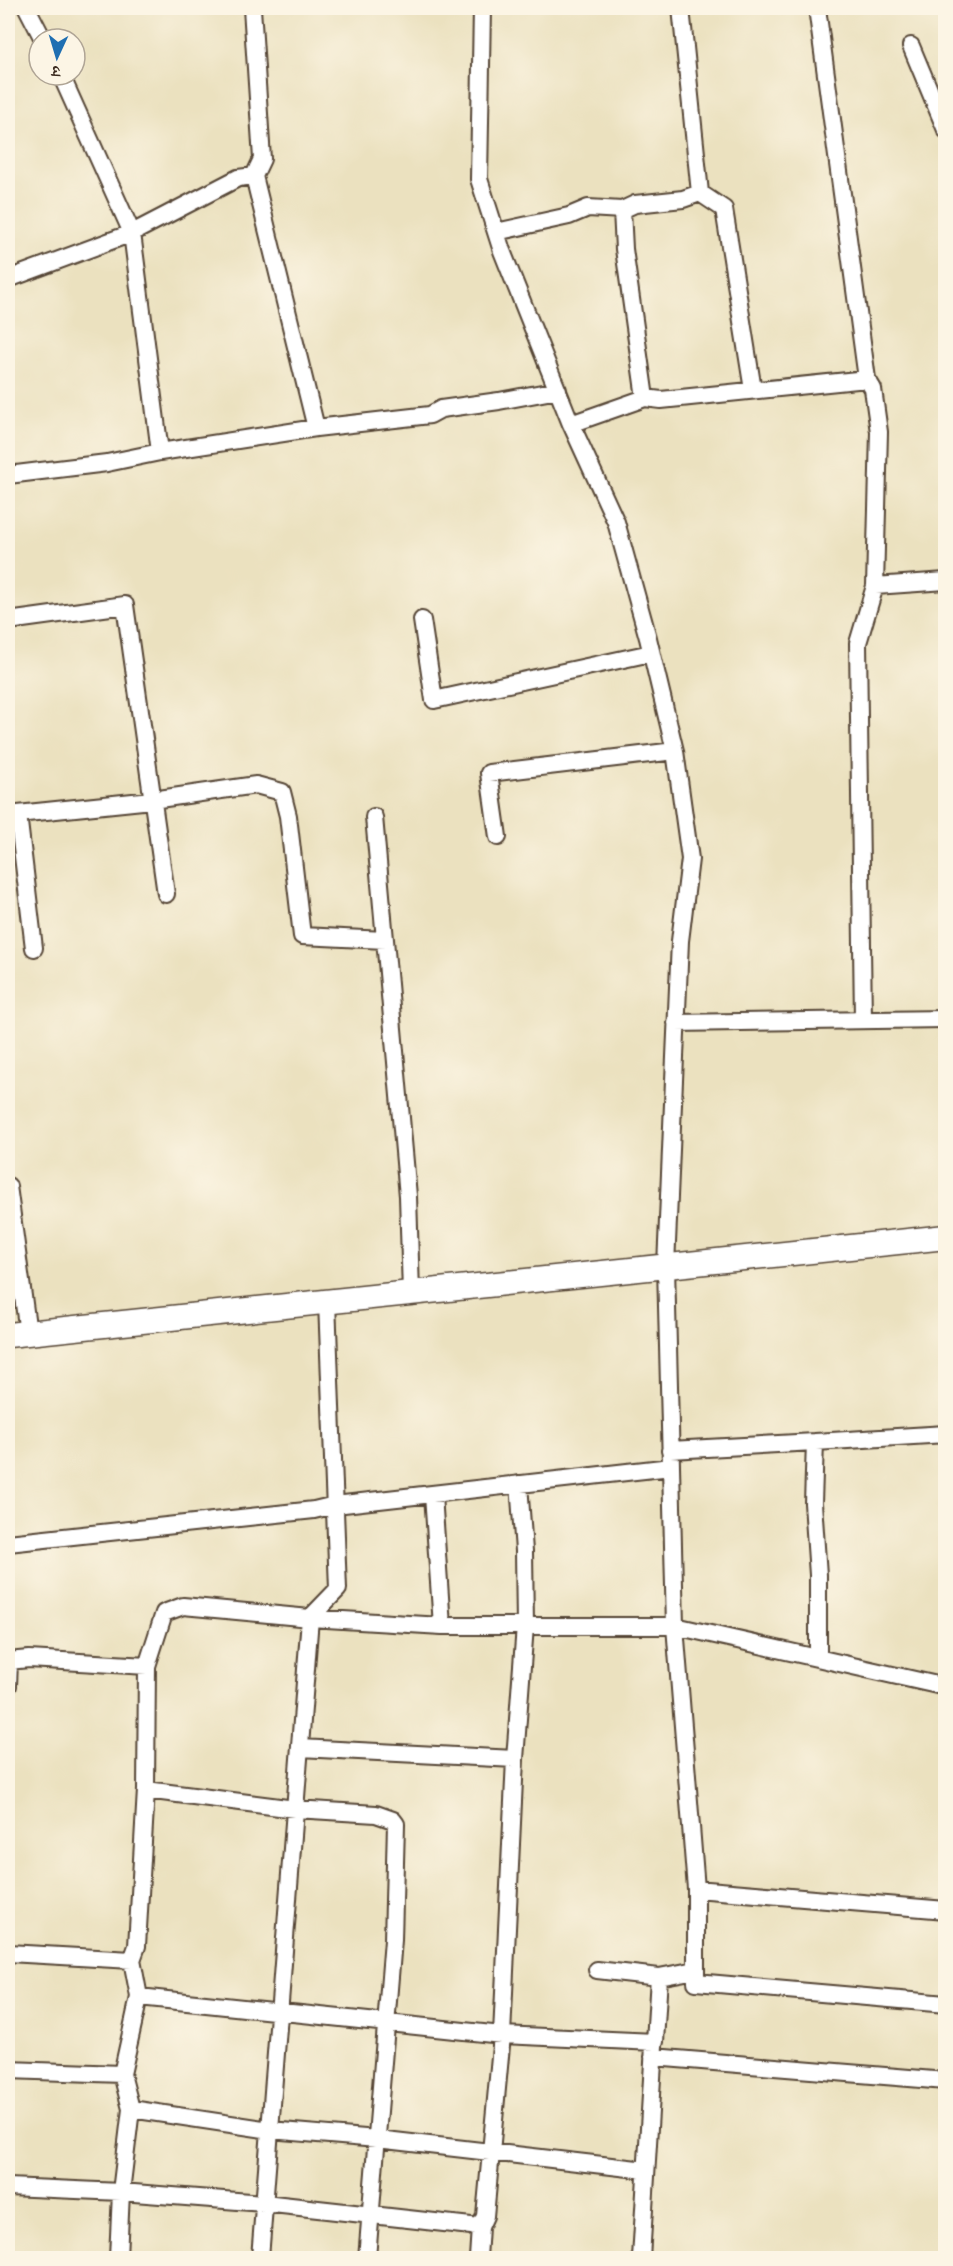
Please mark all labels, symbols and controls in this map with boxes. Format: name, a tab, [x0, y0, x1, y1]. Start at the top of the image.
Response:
north arrow	[27, 27, 87, 87]
text: उ	[49, 58, 62, 81]

